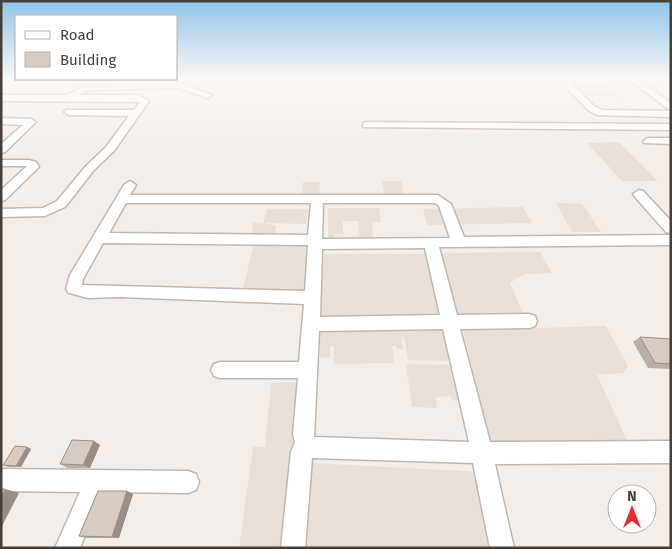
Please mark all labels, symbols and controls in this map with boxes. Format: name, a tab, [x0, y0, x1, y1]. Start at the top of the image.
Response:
legend	[15, 15, 178, 80]
text: Road	[60, 26, 95, 44]
text: Building	[60, 51, 116, 69]
north arrow	[607, 484, 657, 534]
text: N	[627, 488, 637, 505]

